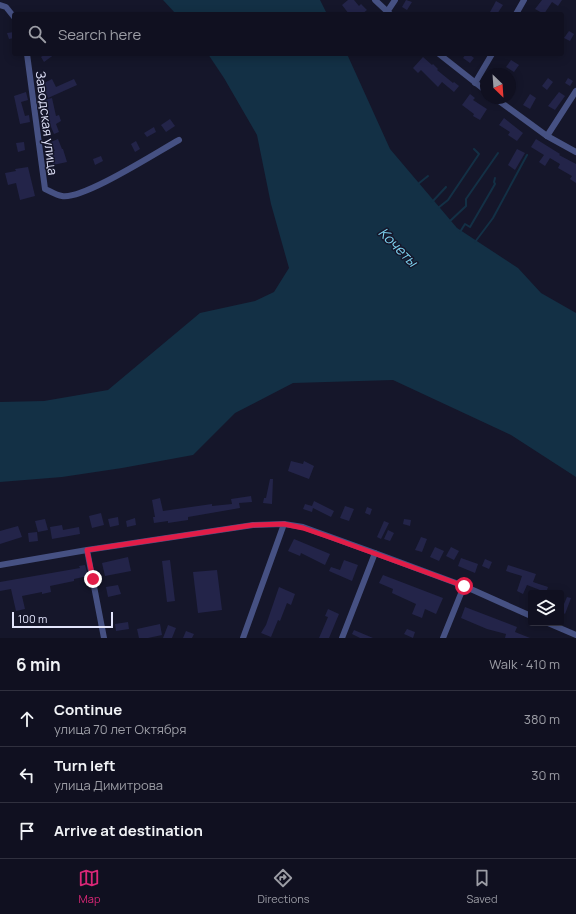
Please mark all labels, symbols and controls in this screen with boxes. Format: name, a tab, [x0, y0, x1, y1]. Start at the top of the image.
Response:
search box	[12, 12, 564, 56]
icon: search	[26, 23, 48, 45]
text: Search here	[58, 24, 141, 45]
north arrow	[480, 68, 516, 104]
street label: Заводская улица	[32, 70, 62, 176]
water label: Кочеты	[375, 223, 423, 272]
route end	[84, 570, 102, 588]
route start	[455, 577, 473, 595]
map controls	[528, 590, 564, 626]
button: layers	[528, 590, 564, 626]
scale bar	[12, 610, 113, 629]
text: 100 m	[18, 611, 47, 626]
text: 6 min	[16, 653, 61, 676]
text: Walk · 410 m	[489, 655, 560, 673]
text: Continue	[54, 699, 122, 720]
icon: ahead	[16, 708, 38, 730]
text: 380 m	[524, 710, 560, 728]
text: улица 70 лет Октября	[54, 720, 186, 738]
text: Turn left	[54, 755, 116, 776]
icon: left	[16, 764, 38, 786]
text: 30 m	[531, 766, 560, 784]
text: улица Димитрова	[54, 776, 163, 794]
icon: arrive	[16, 820, 38, 842]
text: Arrive at destination	[54, 820, 203, 841]
tab: Map	[78, 867, 100, 906]
tab: Directions	[257, 867, 310, 906]
tab: Saved	[467, 867, 498, 906]

